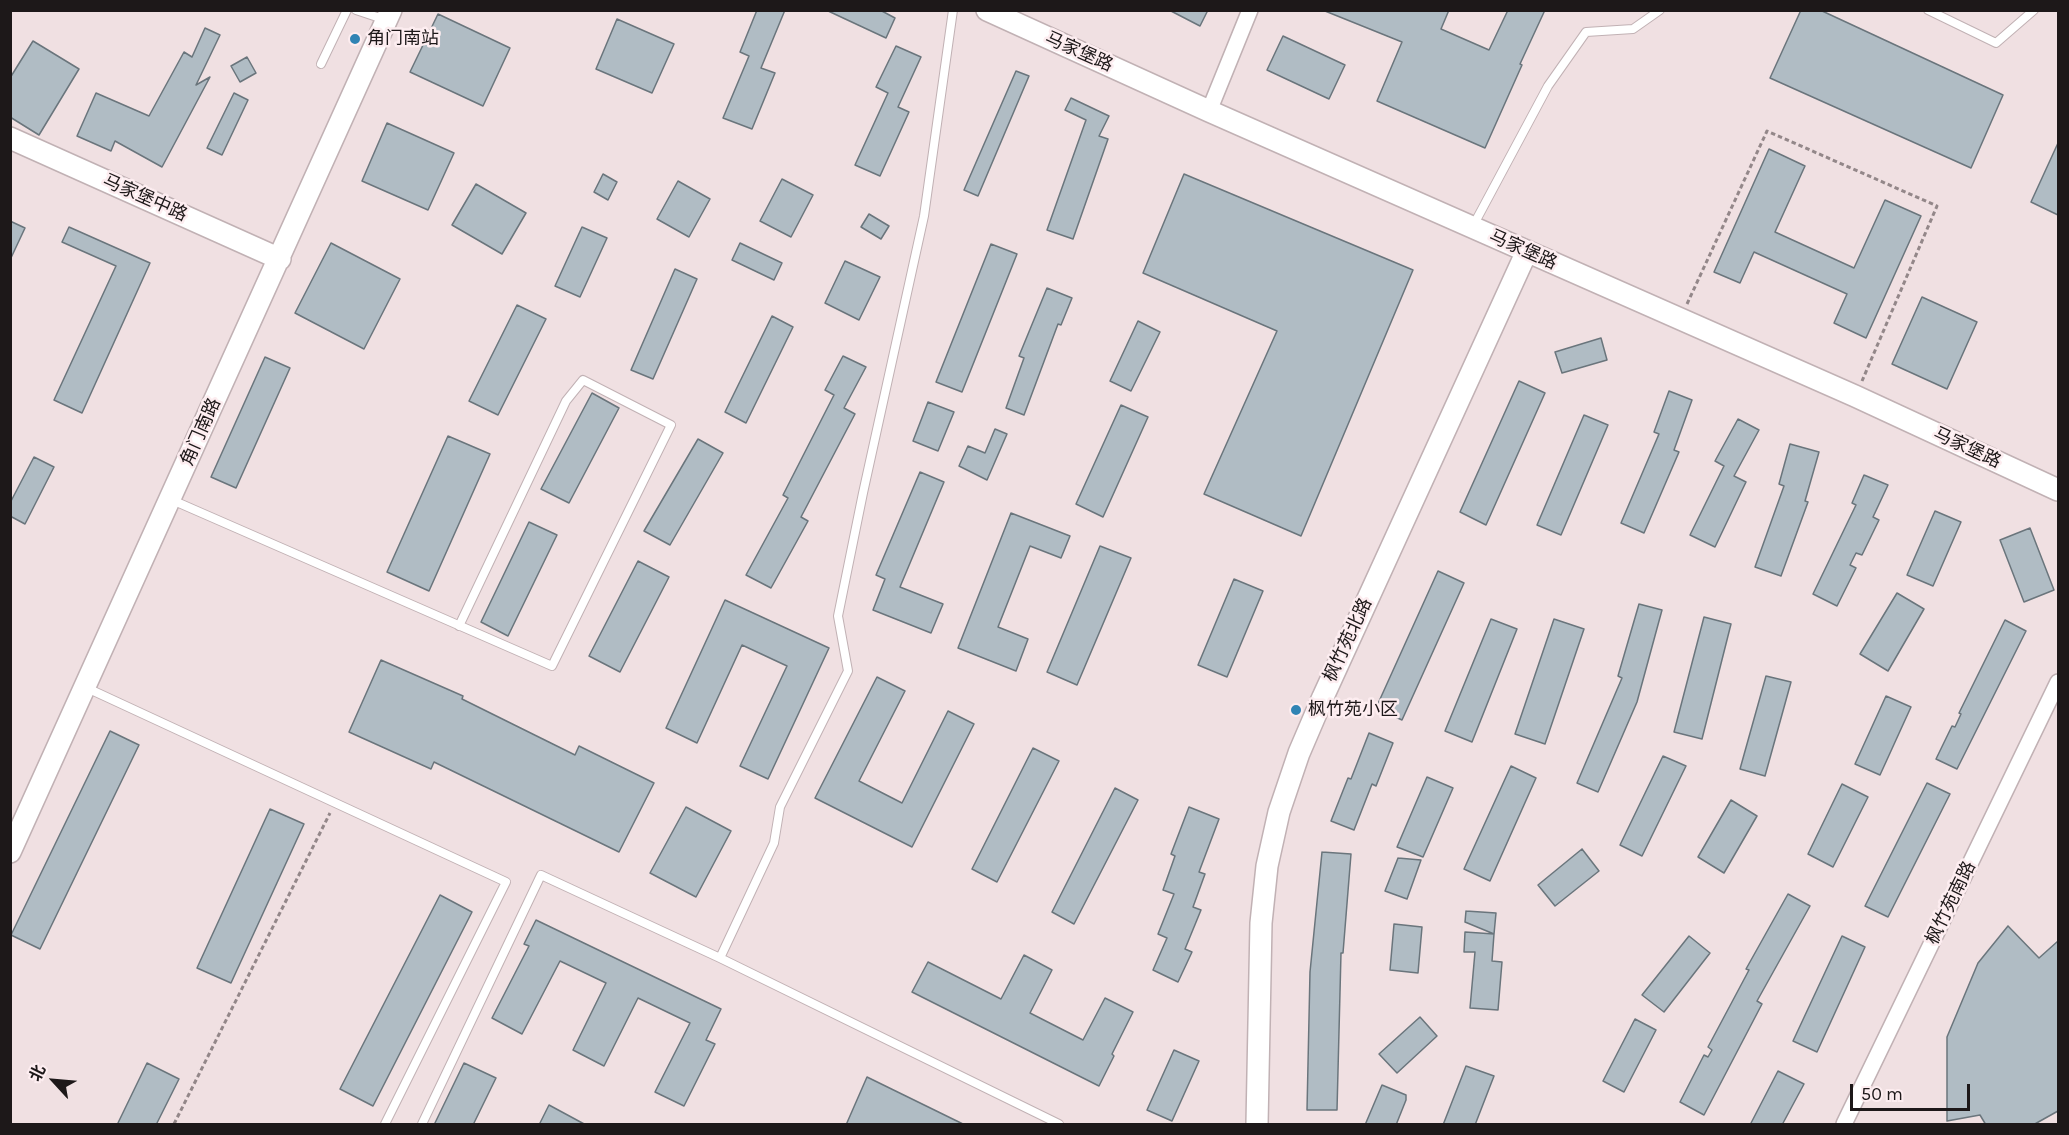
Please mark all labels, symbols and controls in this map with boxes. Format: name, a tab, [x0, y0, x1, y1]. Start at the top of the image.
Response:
street label: 马家堡路	[1042, 27, 1116, 77]
place label: 角门南站	[367, 28, 439, 50]
marker: 角门南站	[348, 32, 362, 46]
street label: 马家堡中路	[99, 170, 191, 226]
street label: 马家堡路	[1486, 225, 1560, 275]
street label: 角门南路	[176, 395, 226, 469]
street label: 马家堡路	[1930, 423, 2004, 473]
street label: 枫竹苑北路	[1319, 595, 1377, 685]
place label: 枫竹苑小区	[1308, 699, 1398, 721]
marker: 枫竹苑小区	[1289, 703, 1303, 717]
street label: 枫竹苑南路	[1922, 858, 1980, 948]
north arrow	[24, 1051, 84, 1111]
text: 北	[25, 1062, 49, 1084]
scale bar	[1853, 1072, 1973, 1110]
text: 50 m	[1861, 1083, 1903, 1105]

